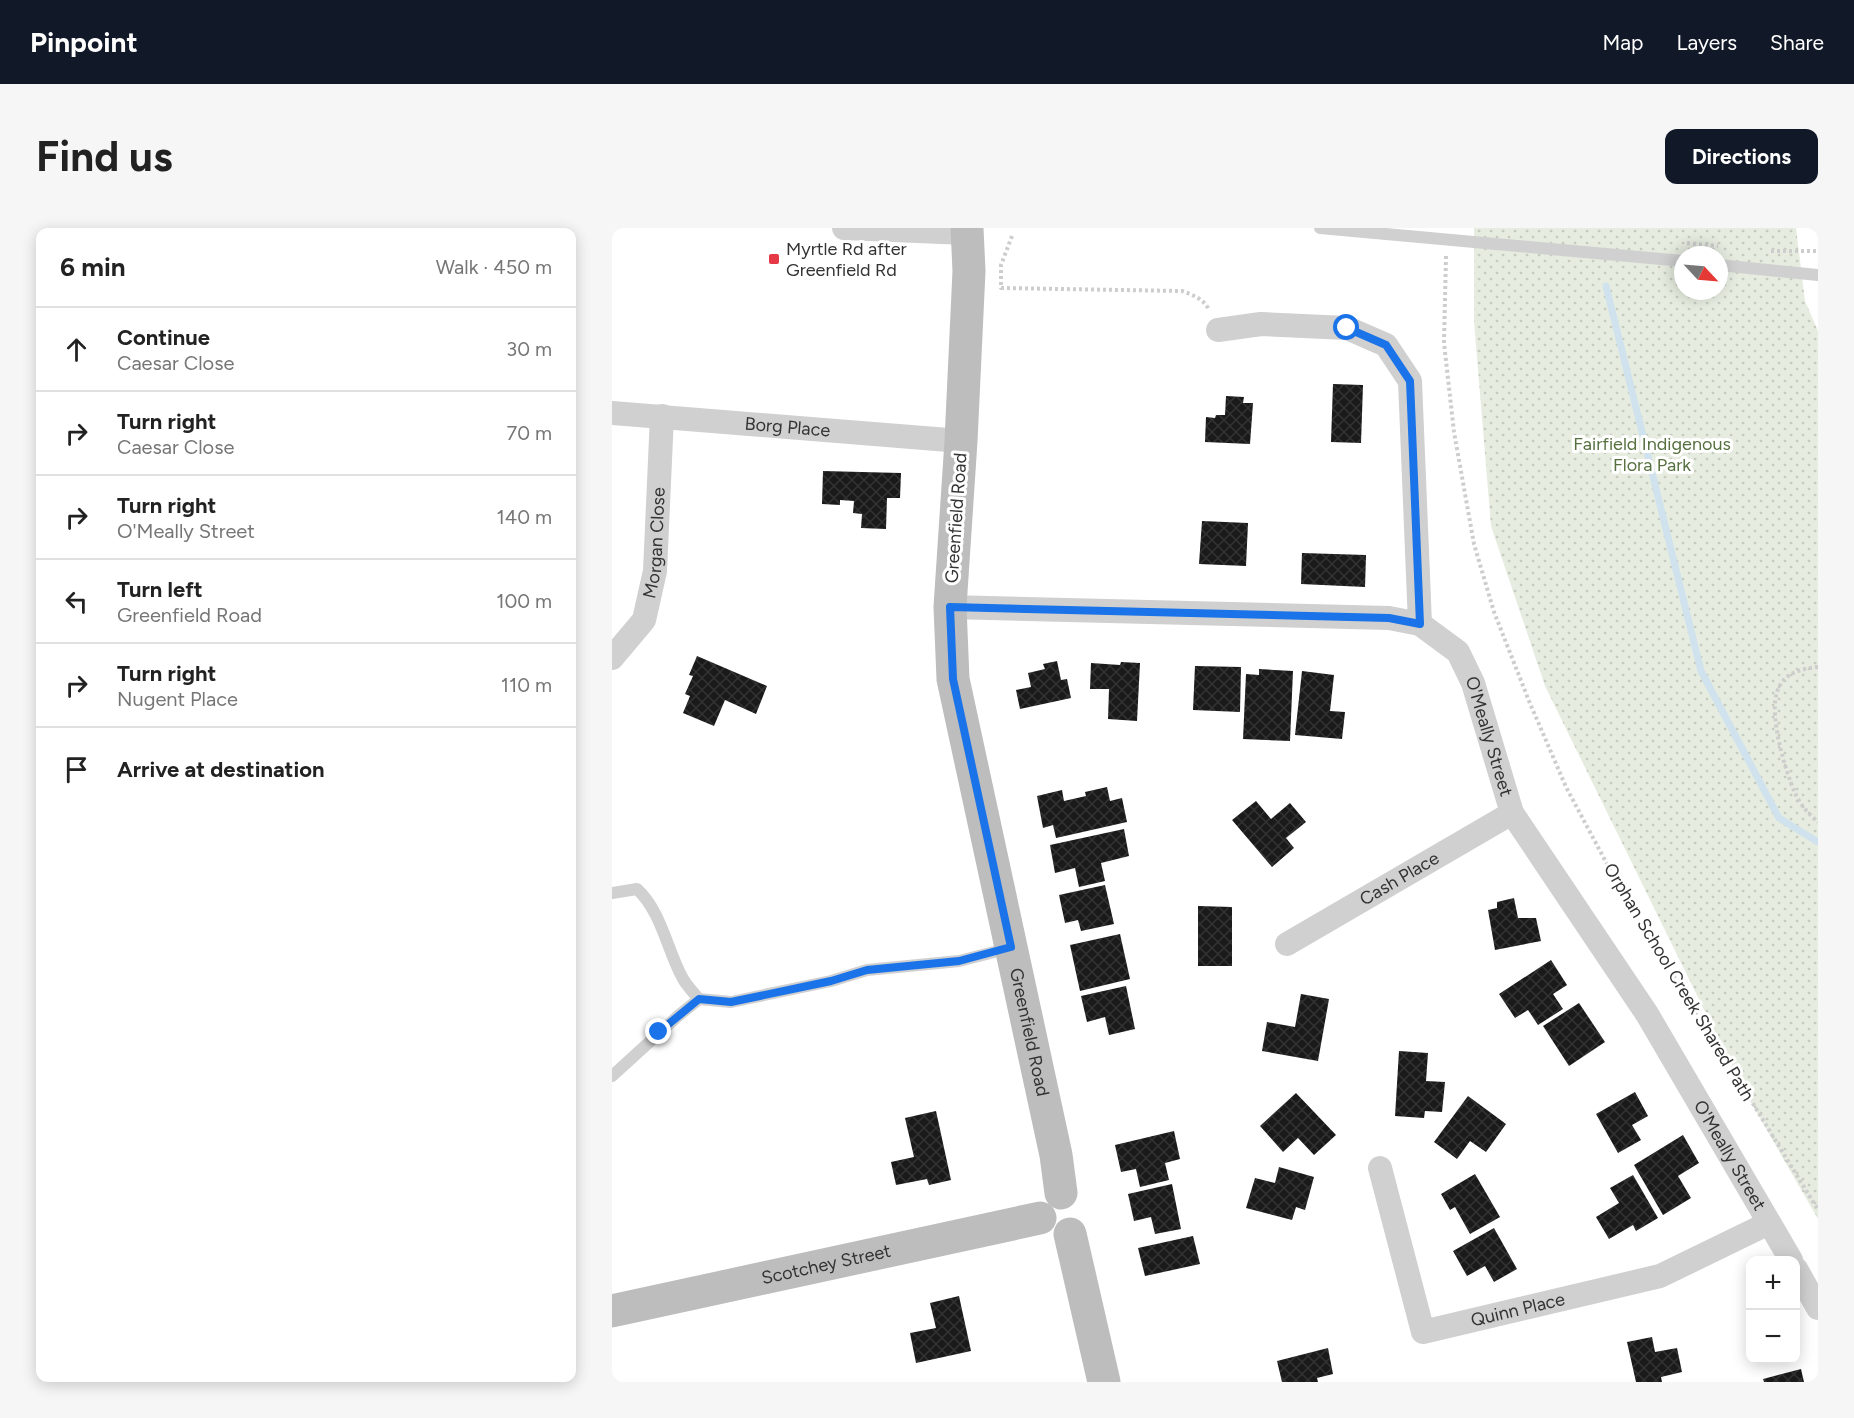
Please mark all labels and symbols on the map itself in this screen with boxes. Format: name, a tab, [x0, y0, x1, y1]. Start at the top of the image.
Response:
place label: Myrtle Rd after Greenfield Rd	[786, 238, 907, 281]
north arrow	[1674, 246, 1728, 300]
marker: Myrtle Rd after Greenfield Rd	[767, 252, 781, 266]
route start	[1333, 314, 1359, 340]
street label: Borg Place	[744, 413, 831, 441]
park label: Fairfield Indigenous Flora Park	[1573, 433, 1731, 476]
street label: Greenfield Road	[940, 452, 972, 584]
street label: Morgan Close	[638, 486, 670, 600]
street label: O'Meally Street	[1461, 674, 1517, 799]
street label: Cash Place	[1356, 847, 1443, 910]
street label: Orphan School Creek Shared Path	[1599, 859, 1759, 1105]
street label: Greenfield Road	[1005, 966, 1054, 1098]
route end	[645, 1018, 671, 1044]
street label: O'Meally Street	[1689, 1096, 1771, 1215]
street label: Scotchey Street	[759, 1240, 893, 1289]
street label: Quinn Place	[1469, 1288, 1567, 1331]

